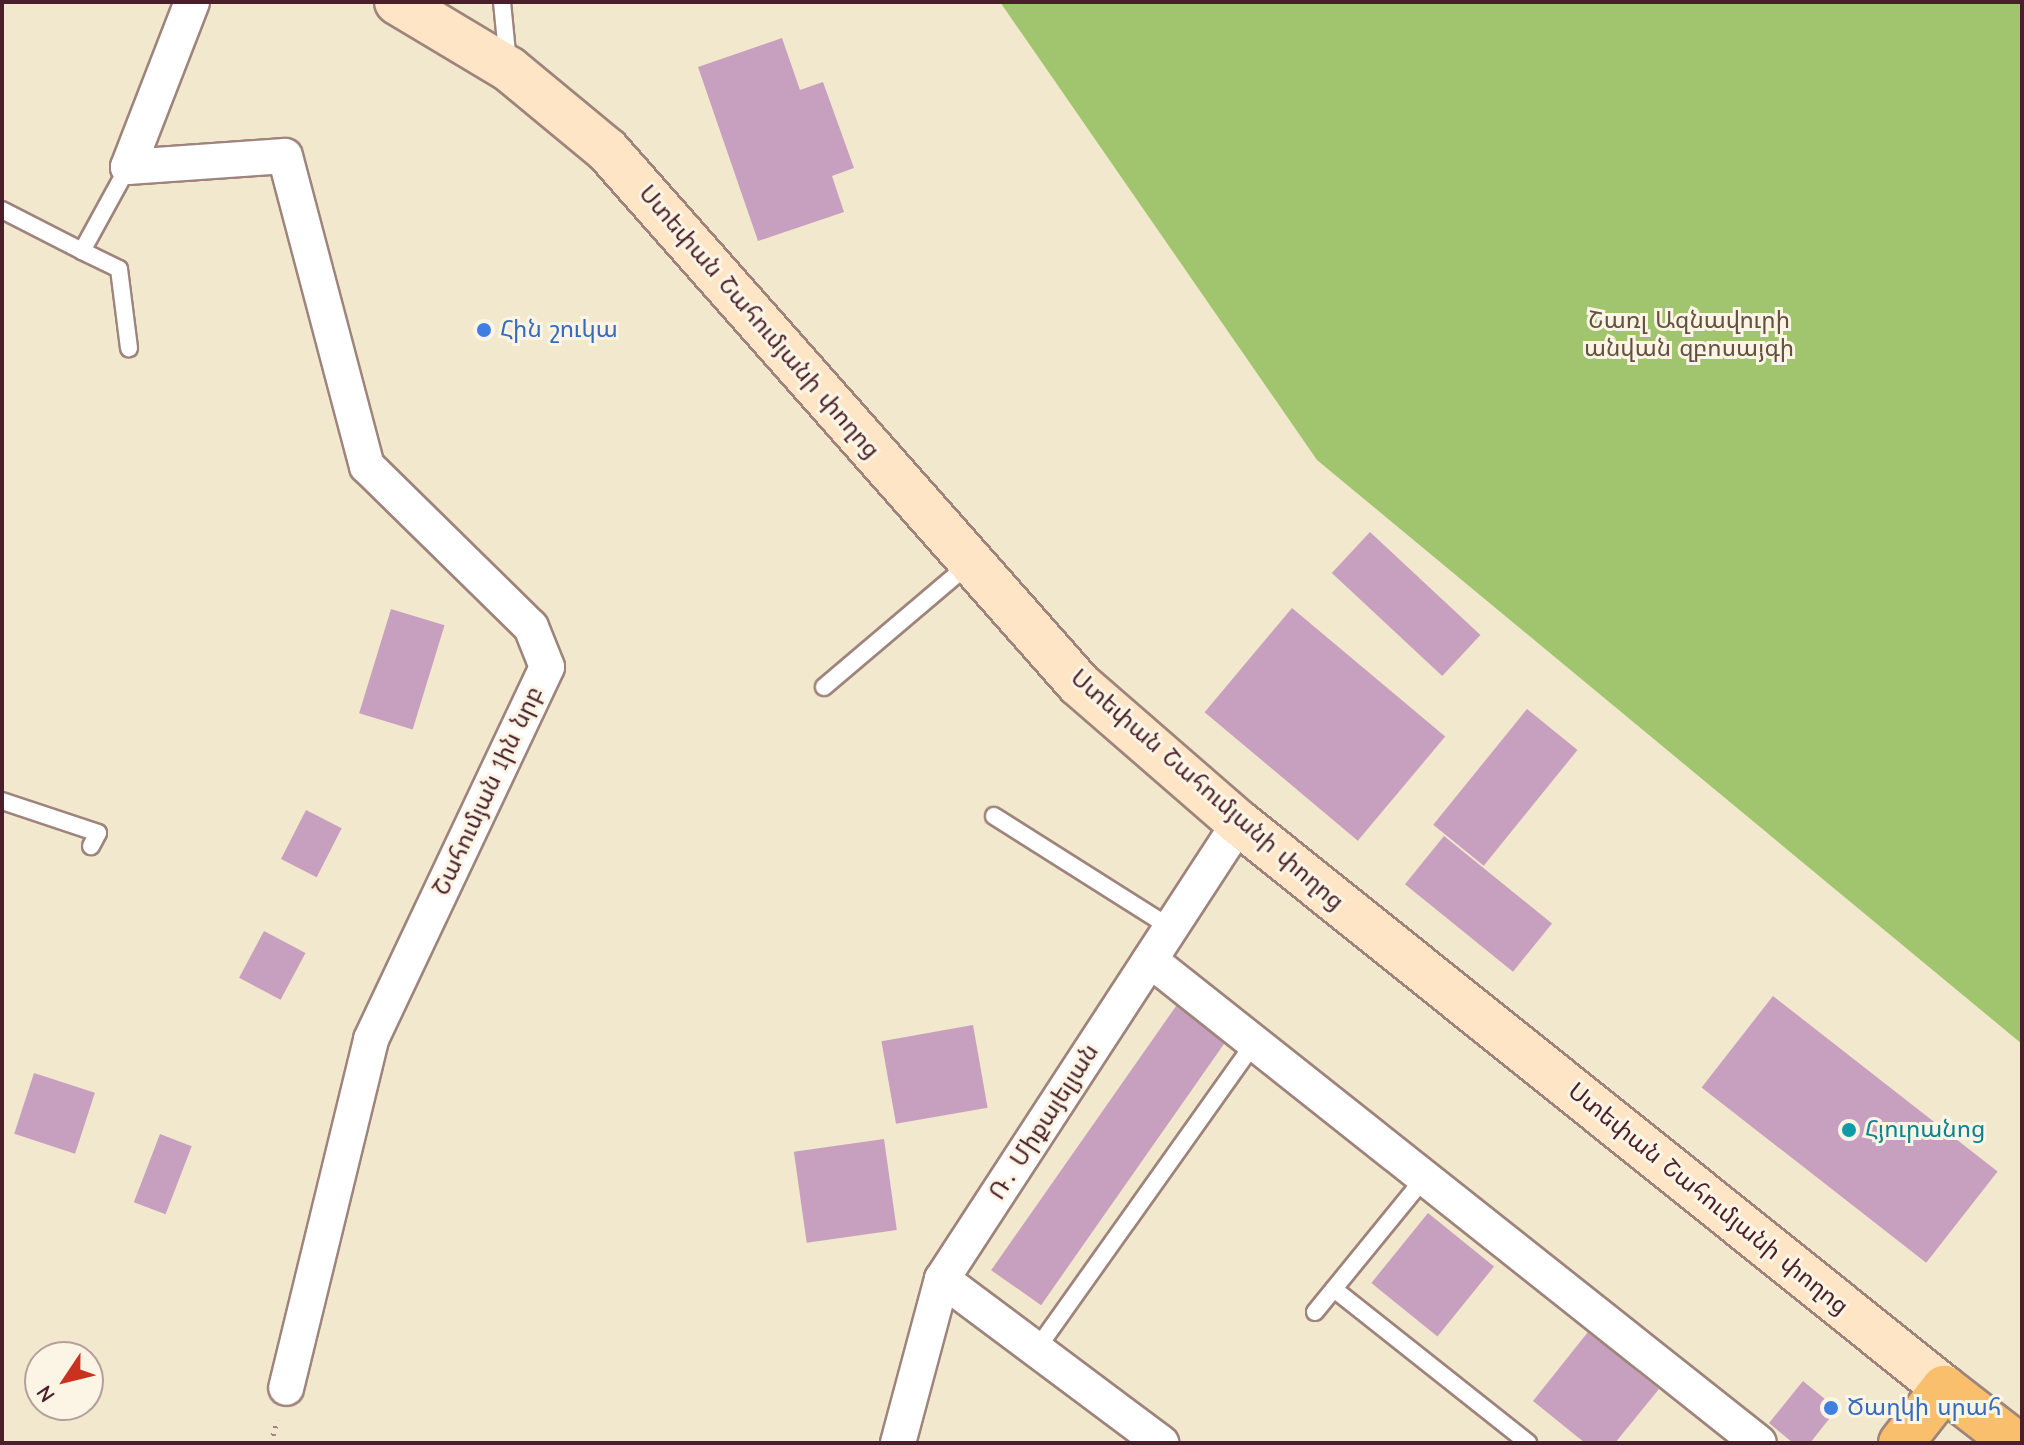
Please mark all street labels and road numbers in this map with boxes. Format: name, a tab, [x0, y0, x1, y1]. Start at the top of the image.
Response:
street label: Ստեփան Շահումյանի փողոց	[632, 179, 886, 465]
street label: Ստեփան Շահումյանի փողոց	[1064, 663, 1350, 917]
street label: Շահումյան 1ին նրբ	[427, 682, 549, 900]
street label: Ռ․ Միքայելյան	[983, 1039, 1105, 1205]
street label: Ստեփան Շահումյանի փողոց	[1562, 1077, 1854, 1321]

